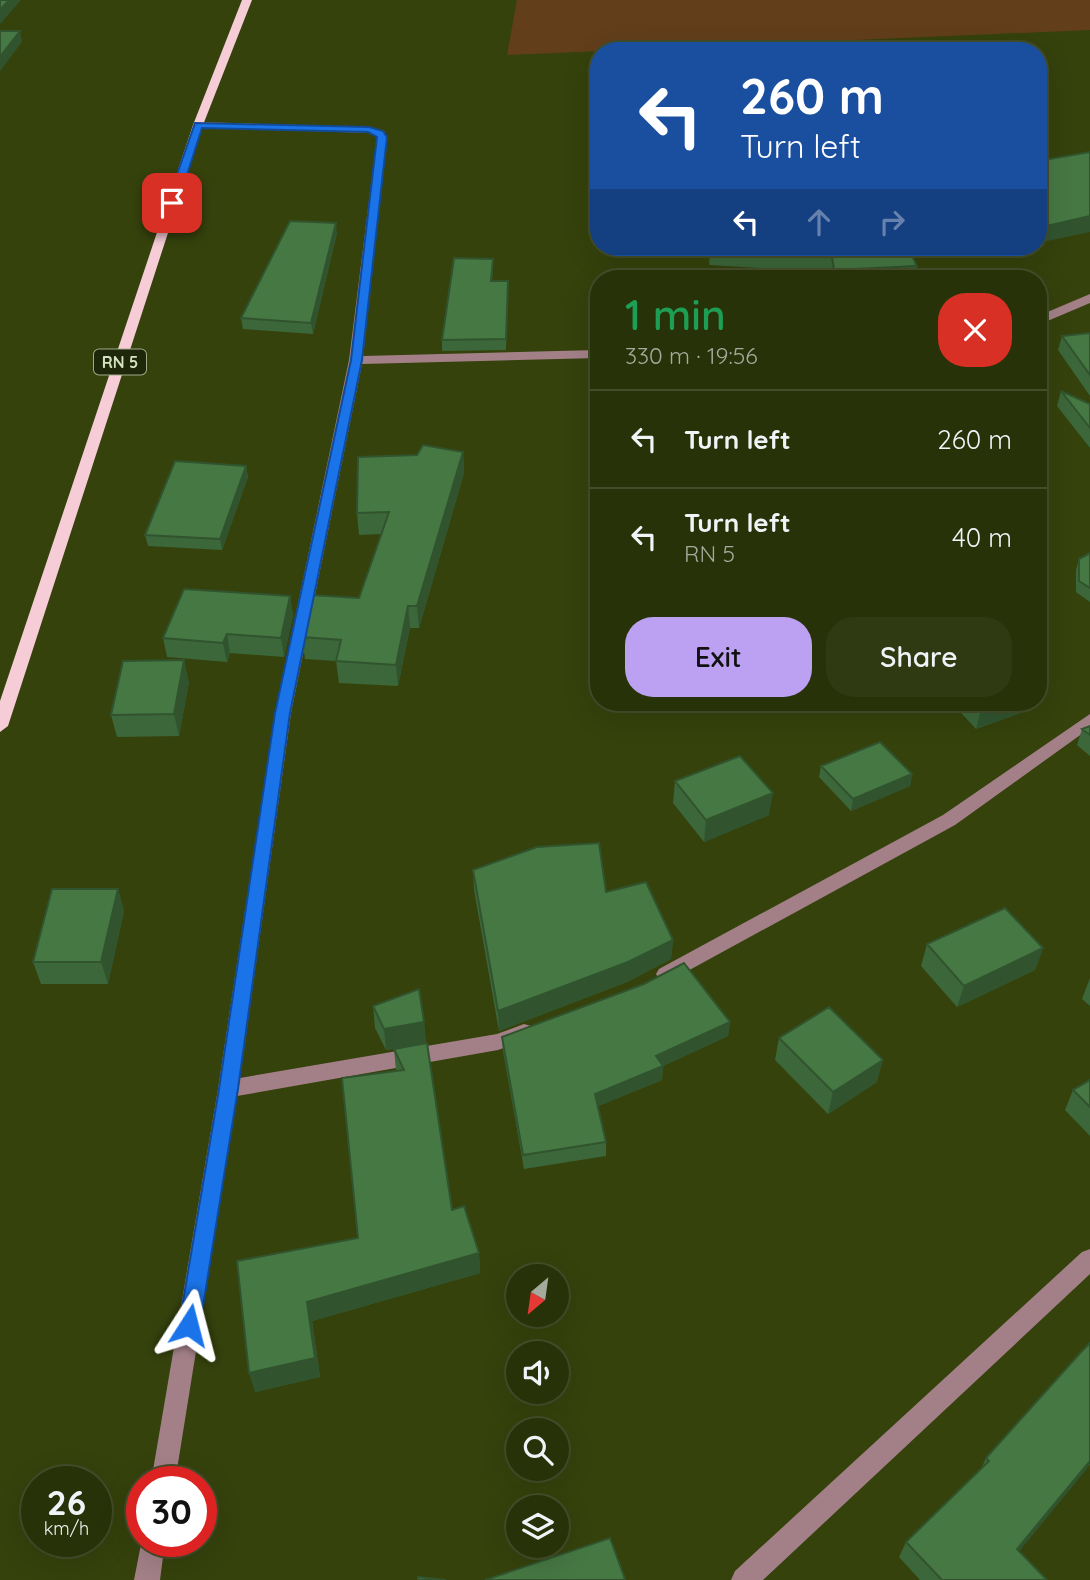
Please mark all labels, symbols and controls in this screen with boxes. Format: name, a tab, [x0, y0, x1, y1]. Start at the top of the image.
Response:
text: 260 m	[740, 65, 884, 126]
icon: left	[625, 70, 716, 161]
text: Turn left	[740, 126, 861, 166]
pin	[142, 173, 202, 233]
icon: arrive	[153, 184, 191, 222]
icon: left	[727, 203, 765, 241]
icon: ahead	[800, 203, 838, 241]
icon: right	[873, 203, 911, 241]
text: 1 min	[625, 288, 726, 341]
button: close	[938, 293, 1012, 367]
text: 330 m · 19:56	[625, 341, 758, 370]
road number: RN 5	[94, 350, 146, 374]
icon: left	[625, 420, 663, 458]
text: Turn left	[684, 423, 791, 456]
text: 260 m	[937, 423, 1012, 456]
text: Turn left	[684, 506, 791, 539]
icon: left	[625, 518, 663, 556]
text: 40 m	[952, 521, 1012, 554]
text: RN 5	[684, 539, 735, 568]
button: Exit	[625, 617, 812, 697]
button: Share	[826, 617, 1012, 697]
north arrow	[506, 1264, 569, 1326]
map controls	[506, 1264, 569, 1558]
position arrow	[152, 1288, 226, 1362]
button: sound	[506, 1341, 569, 1404]
button: search	[506, 1418, 569, 1481]
speed limit sign: 30	[126, 1466, 217, 1557]
text: 26	[47, 1480, 86, 1524]
button: layers	[506, 1495, 569, 1558]
text: km/h	[44, 1517, 89, 1540]

